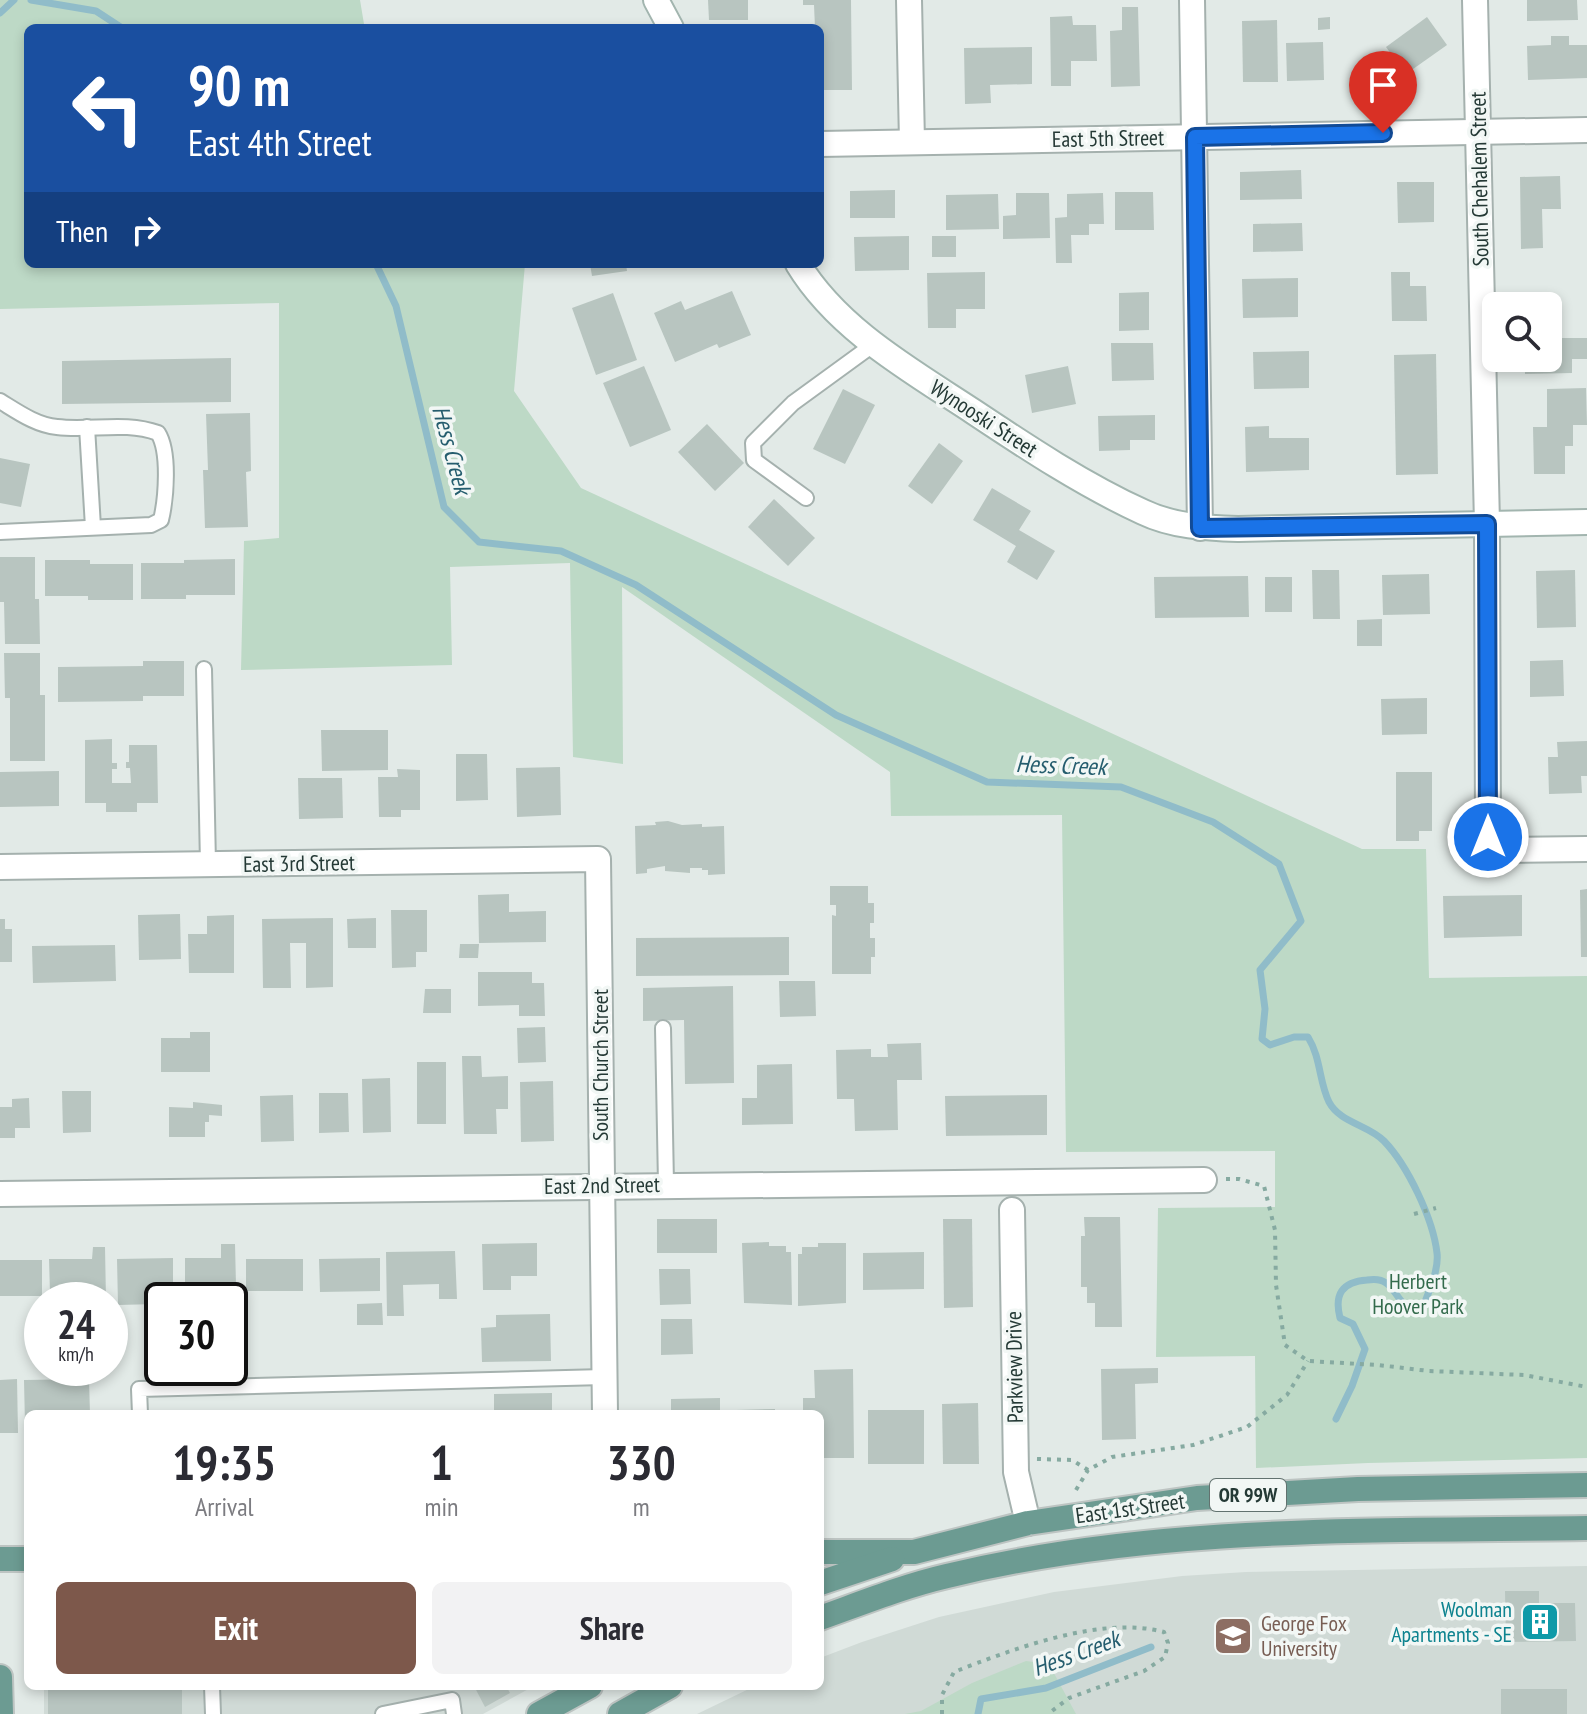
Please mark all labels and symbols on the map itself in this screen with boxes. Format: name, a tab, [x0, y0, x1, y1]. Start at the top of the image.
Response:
pin	[1349, 51, 1417, 133]
street label: South Chehalem Street	[1463, 91, 1495, 267]
street label: East 5th Street	[1052, 123, 1164, 153]
street label: Wynooski Street	[925, 373, 1043, 463]
water label: Hess Creek	[425, 402, 479, 500]
water label: Hess Creek	[1015, 748, 1109, 782]
position arrow	[1446, 795, 1530, 879]
street label: East 3rd Street	[243, 848, 355, 878]
street label: South Church Street	[586, 989, 614, 1141]
street label: East 2nd Street	[544, 1170, 660, 1200]
park label: Herbert Hoover Park	[1372, 1267, 1464, 1320]
speed limit sign: 30	[144, 1282, 248, 1386]
street label: Parkview Drive	[999, 1311, 1029, 1423]
road number: OR 99W	[1210, 1479, 1286, 1511]
street label: East 1st Street	[1074, 1486, 1186, 1530]
place label: Woolman Apartments - SE	[1391, 1595, 1512, 1648]
building icon: Woolman Apartments - SE	[1519, 1601, 1561, 1643]
place label: George Fox University	[1261, 1609, 1347, 1662]
school or university icon: George Fox University	[1212, 1615, 1254, 1657]
water label: Hess Creek	[1028, 1622, 1126, 1683]

